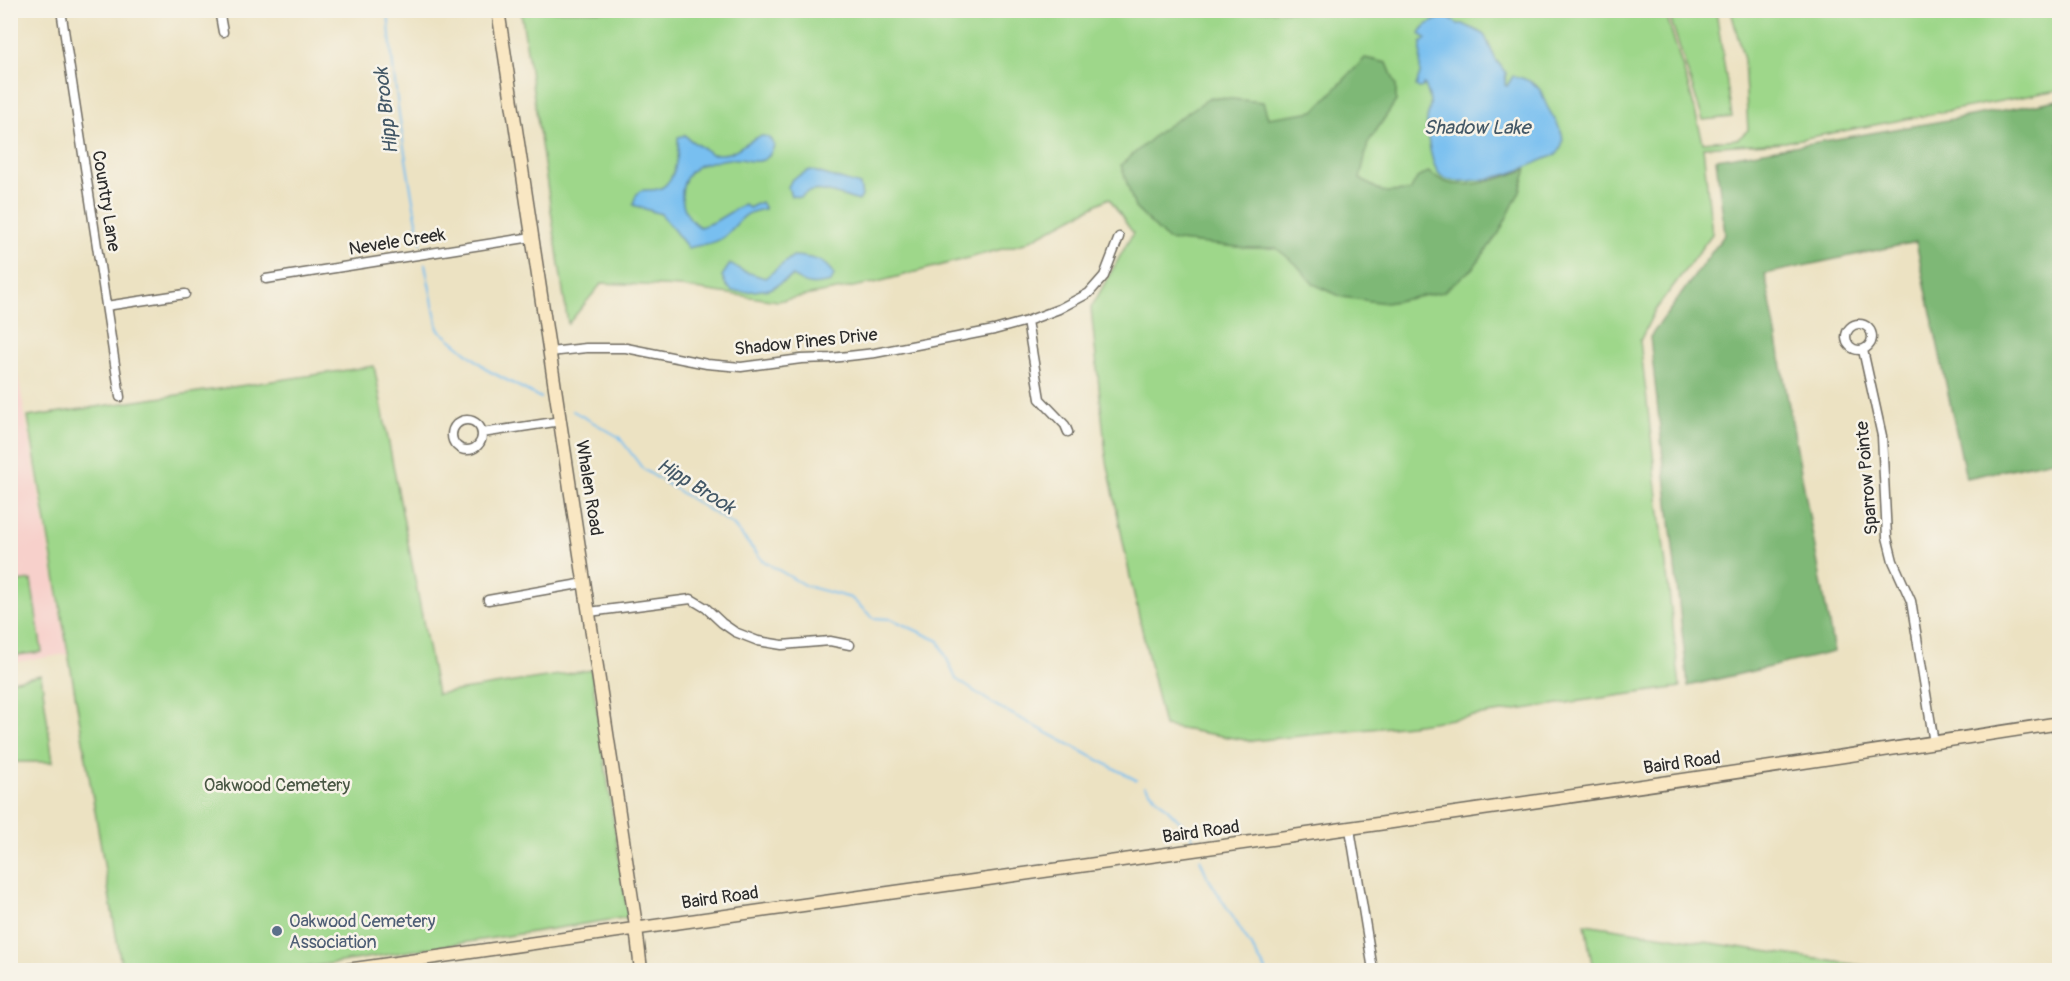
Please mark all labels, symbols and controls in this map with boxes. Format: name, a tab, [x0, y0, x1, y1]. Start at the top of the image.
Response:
water label: Hipp Brook	[368, 64, 404, 156]
water label: Shadow Lake	[1424, 115, 1533, 140]
street label: Country Lane	[87, 149, 125, 253]
street label: Nevele Creek	[347, 223, 447, 261]
street label: Shadow Pines Drive	[733, 323, 879, 361]
street label: Sparrow Pointe	[1851, 420, 1883, 536]
street label: Whalen Road	[570, 439, 608, 537]
water label: Hipp Brook	[652, 452, 741, 521]
street label: Baird Road	[1642, 746, 1722, 780]
park label: Oakwood Cemetery	[204, 774, 351, 797]
street label: Baird Road	[1161, 815, 1241, 849]
street label: Baird Road	[680, 881, 760, 915]
place label: Oakwood Cemetery Association	[289, 910, 436, 954]
marker: Oakwood Cemetery Association	[270, 924, 284, 938]

